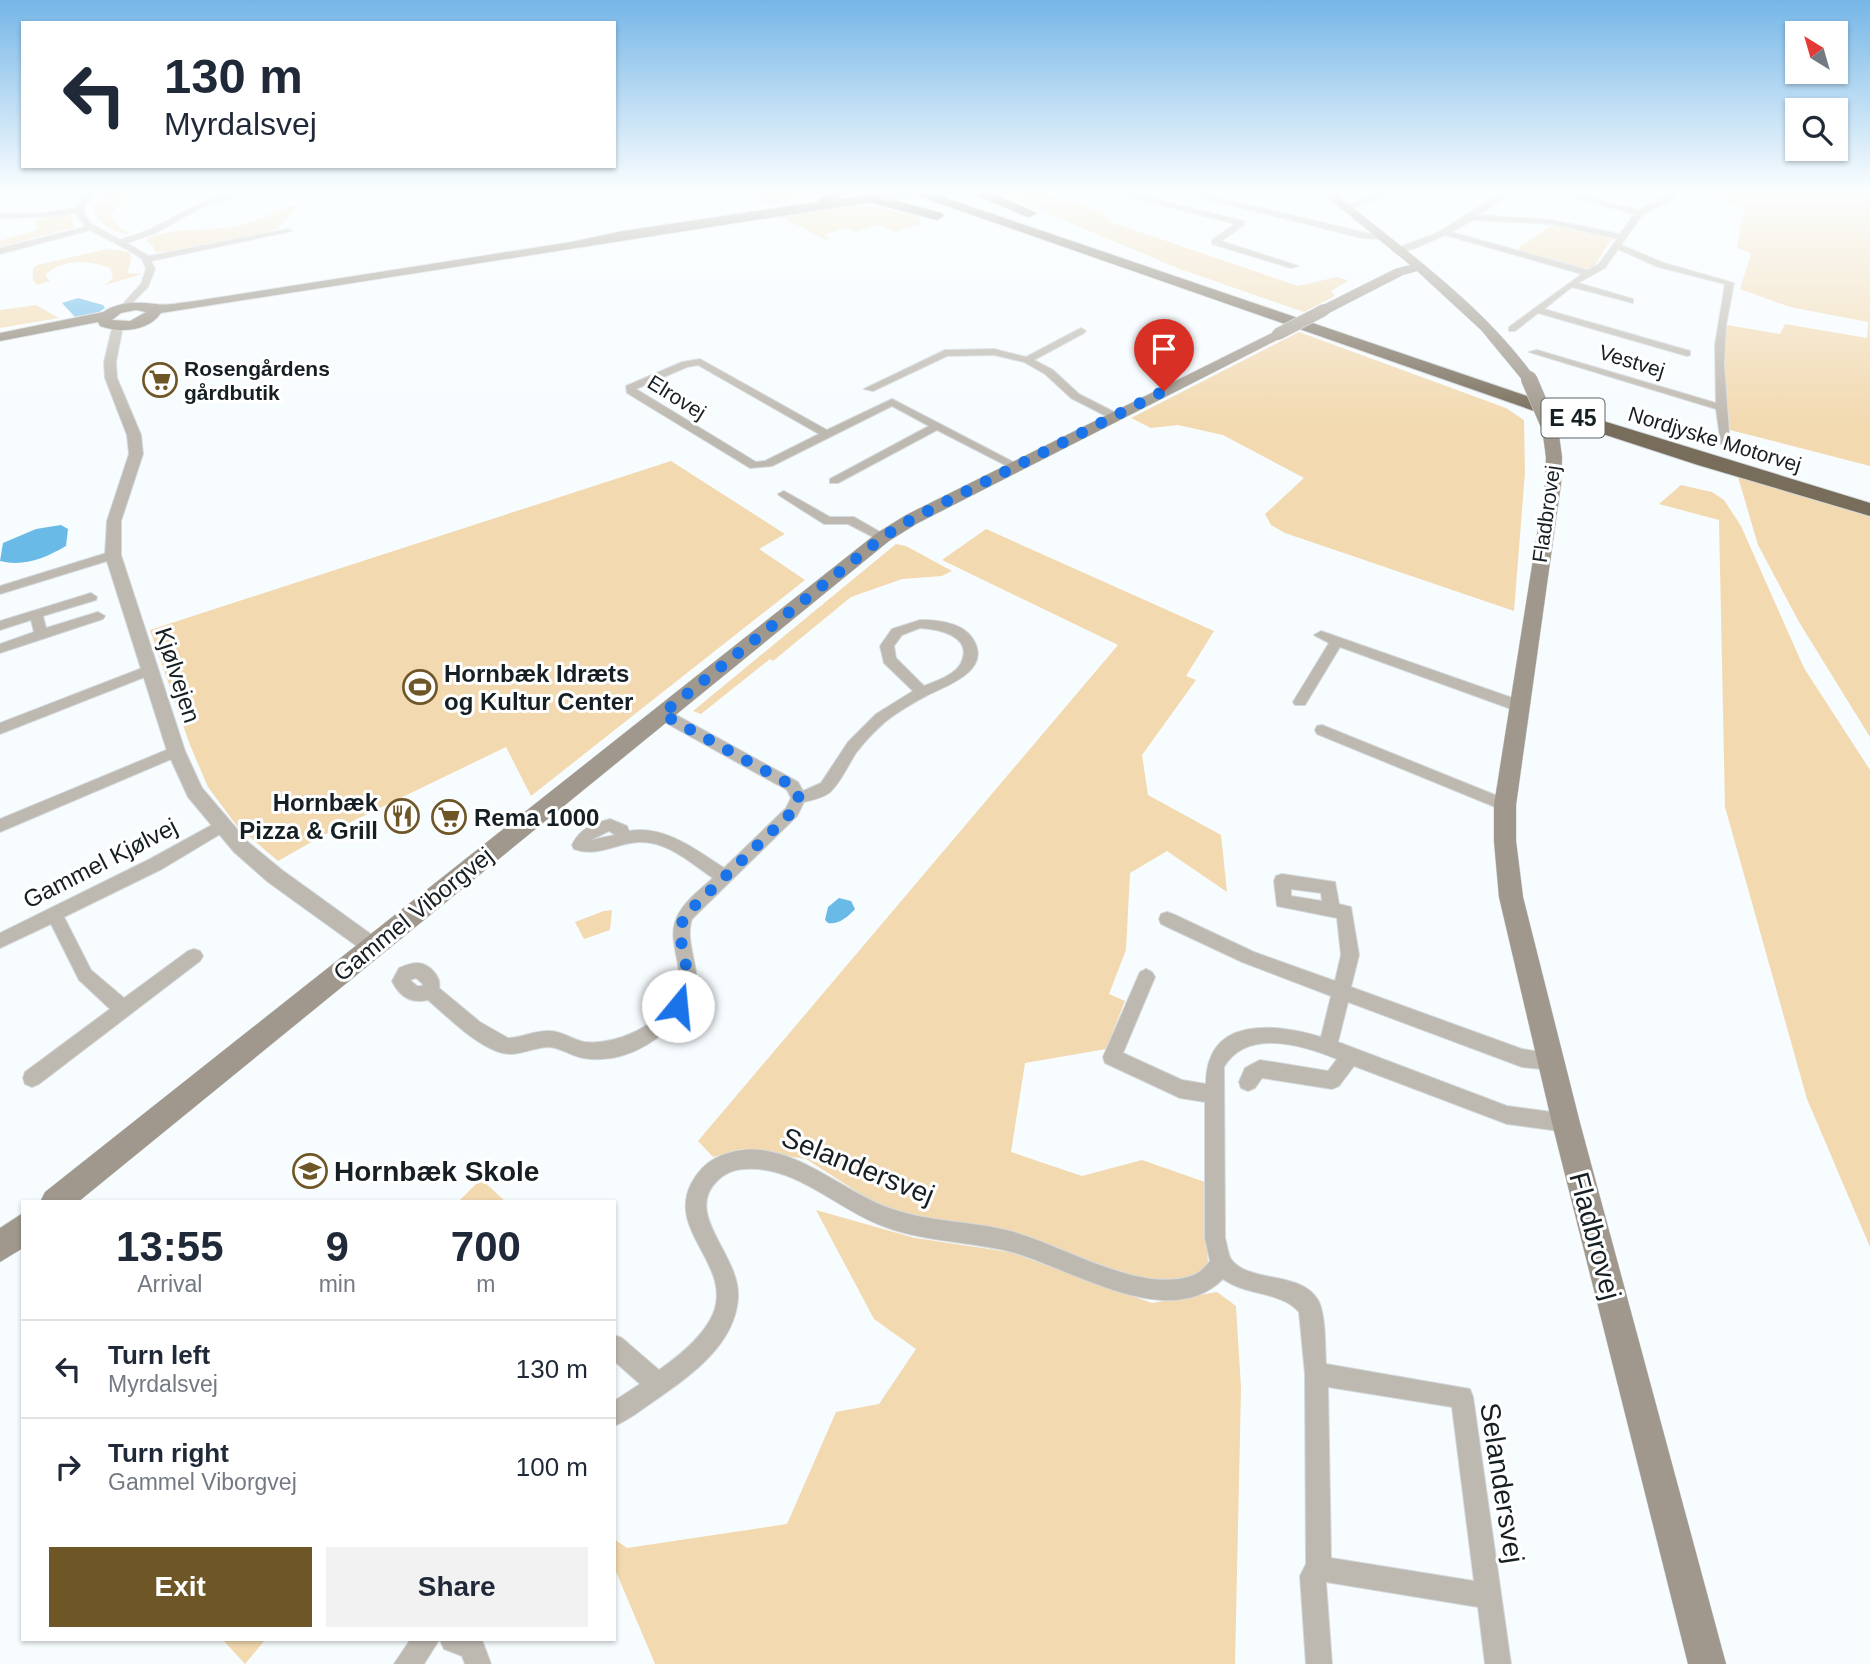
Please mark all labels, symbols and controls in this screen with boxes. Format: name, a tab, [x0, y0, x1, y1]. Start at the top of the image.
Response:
north arrow	[1785, 21, 1848, 84]
map controls	[1785, 21, 1848, 161]
icon: left	[49, 49, 140, 140]
text: 130 m	[164, 49, 303, 103]
button: search	[1785, 98, 1848, 161]
text: Myrdalsvej	[164, 106, 317, 142]
pin	[1134, 319, 1194, 391]
icon: arrive	[1145, 330, 1183, 368]
street label: Vestvej	[1596, 340, 1668, 382]
place label: Rosengårdens gårdbutik	[184, 357, 330, 404]
supermarket icon: Rosengårdens gårdbutik	[141, 361, 179, 399]
street label: Elrovej	[644, 370, 710, 424]
road number: E 45	[1542, 398, 1604, 438]
street label: Nordjyske Motorvej	[1626, 402, 1804, 476]
street label: Fladbrovej	[1528, 464, 1564, 564]
street label: Kjølvejen	[150, 624, 206, 726]
place label: Hornbæk Idræts og Kultur Center	[444, 660, 633, 715]
sports icon: Hornbæk Idræts og Kultur Center	[401, 668, 439, 706]
place label: Hornbæk Pizza & Grill	[239, 789, 379, 844]
restaurant icon: Hornbæk Pizza & Grill	[383, 797, 421, 835]
supermarket icon: Rema 1000	[430, 798, 468, 836]
place label: Rema 1000	[474, 804, 599, 831]
street label: Gammel Kjølvej	[18, 813, 182, 913]
street label: Gammel Viborgvej	[328, 842, 498, 986]
position arrow	[641, 969, 715, 1043]
street label: Selandersvej	[777, 1121, 939, 1211]
school or university icon: Hornbæk Skole	[291, 1152, 329, 1190]
place label: Hornbæk Skole	[334, 1156, 539, 1187]
street label: Fladbrovej	[1563, 1169, 1627, 1303]
text: 13:55	[116, 1223, 224, 1270]
text: 9	[325, 1223, 349, 1270]
text: 700	[451, 1223, 521, 1270]
text: Arrival	[137, 1271, 202, 1297]
text: min	[319, 1271, 356, 1297]
text: m	[476, 1271, 495, 1297]
text: Turn left	[108, 1340, 210, 1370]
icon: left	[49, 1350, 87, 1388]
text: 130 m	[516, 1354, 588, 1384]
text: Myrdalsvej	[108, 1371, 218, 1397]
street label: Selandersvej	[1474, 1401, 1530, 1565]
text: Turn right	[108, 1438, 229, 1468]
icon: right	[49, 1448, 87, 1486]
text: 100 m	[516, 1452, 588, 1482]
text: Gammel Viborgvej	[108, 1469, 297, 1495]
button: Exit	[49, 1547, 312, 1627]
button: Share	[326, 1547, 588, 1627]

